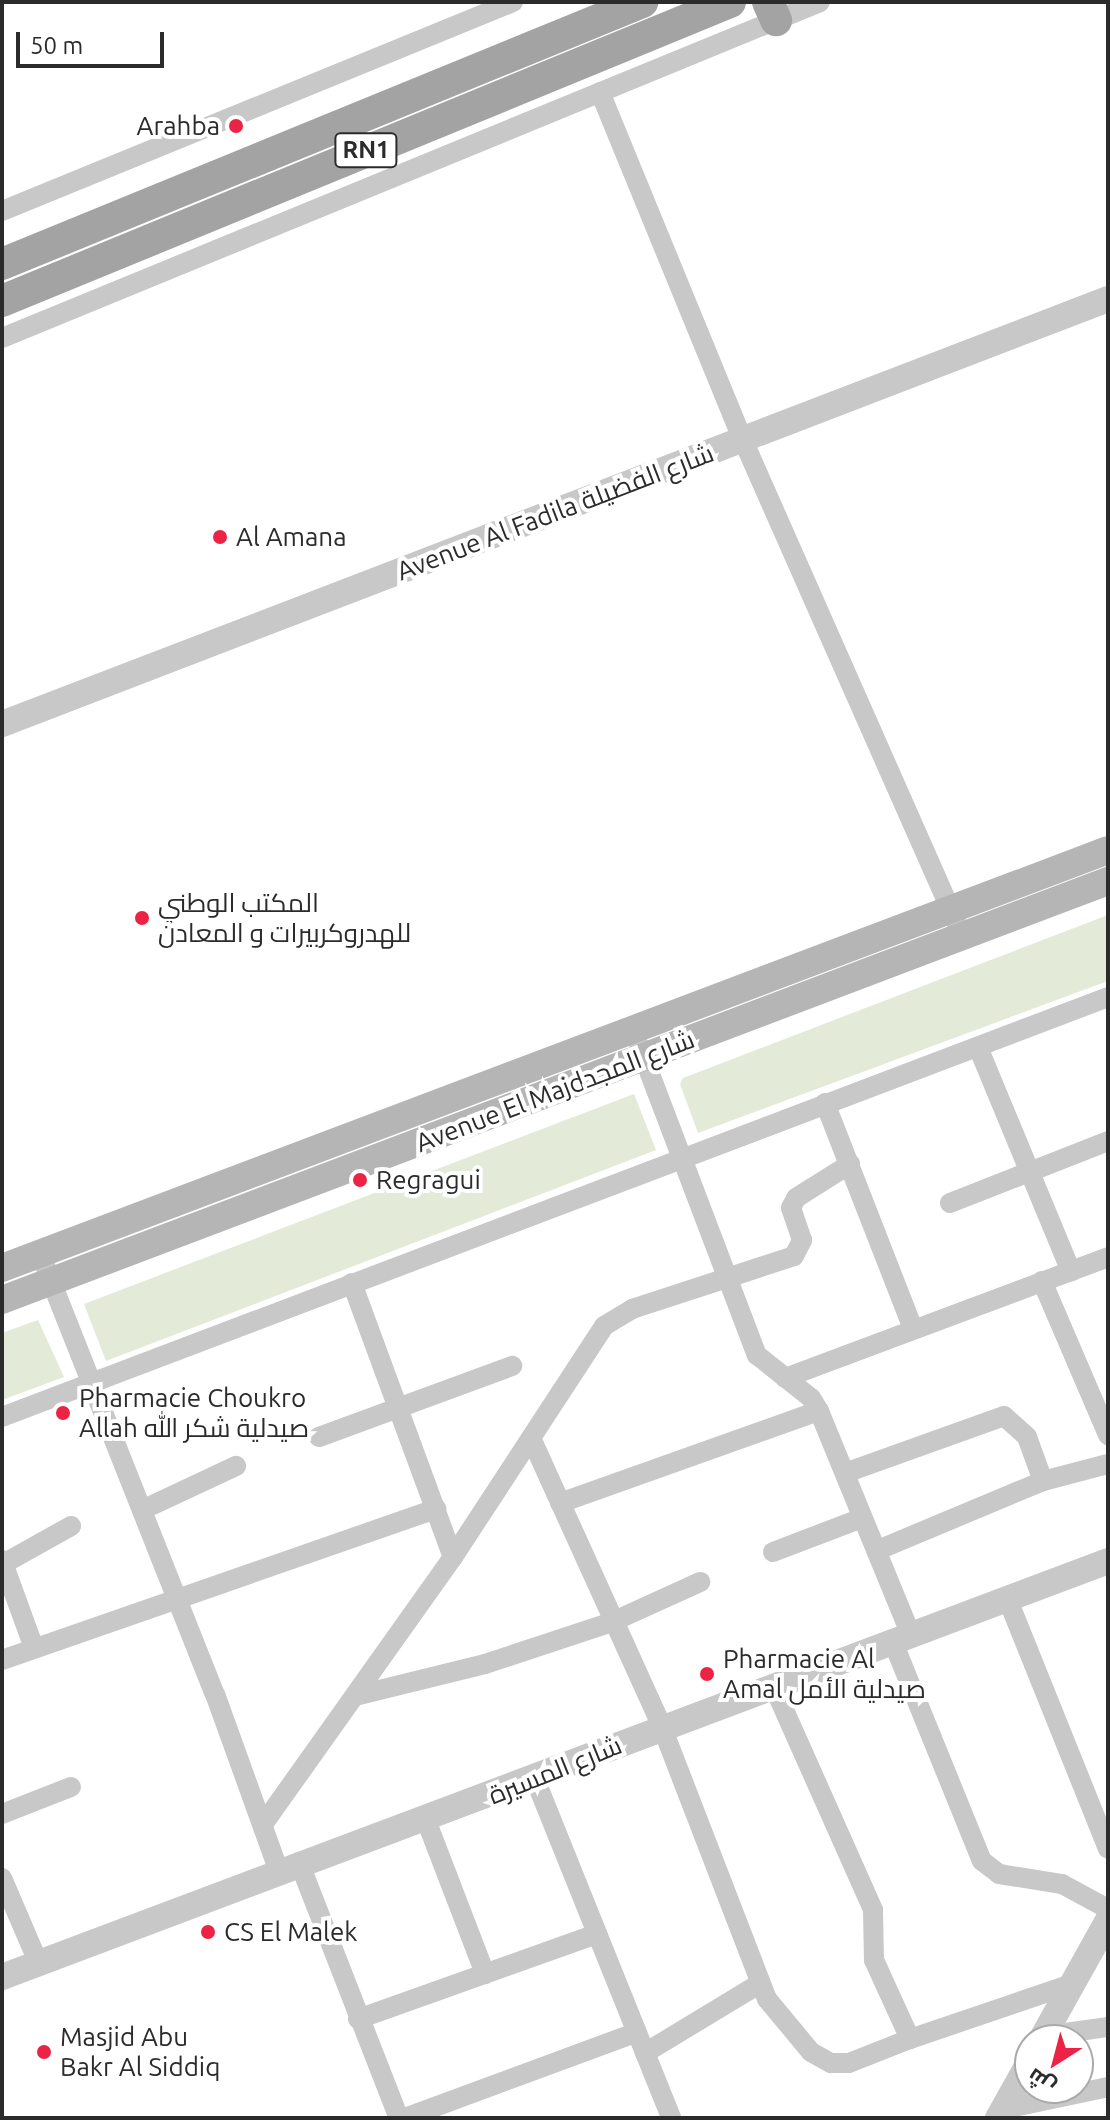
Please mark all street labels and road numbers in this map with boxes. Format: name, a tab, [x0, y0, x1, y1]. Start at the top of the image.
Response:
road number: RN1	[334, 130, 398, 170]
street label: Avenue Al Fadila شارع الفضيلة	[392, 437, 718, 587]
street label: Avenue El Majdشارع المجد	[411, 1023, 699, 1159]
street label: شارع المسيرة	[484, 1729, 626, 1811]

